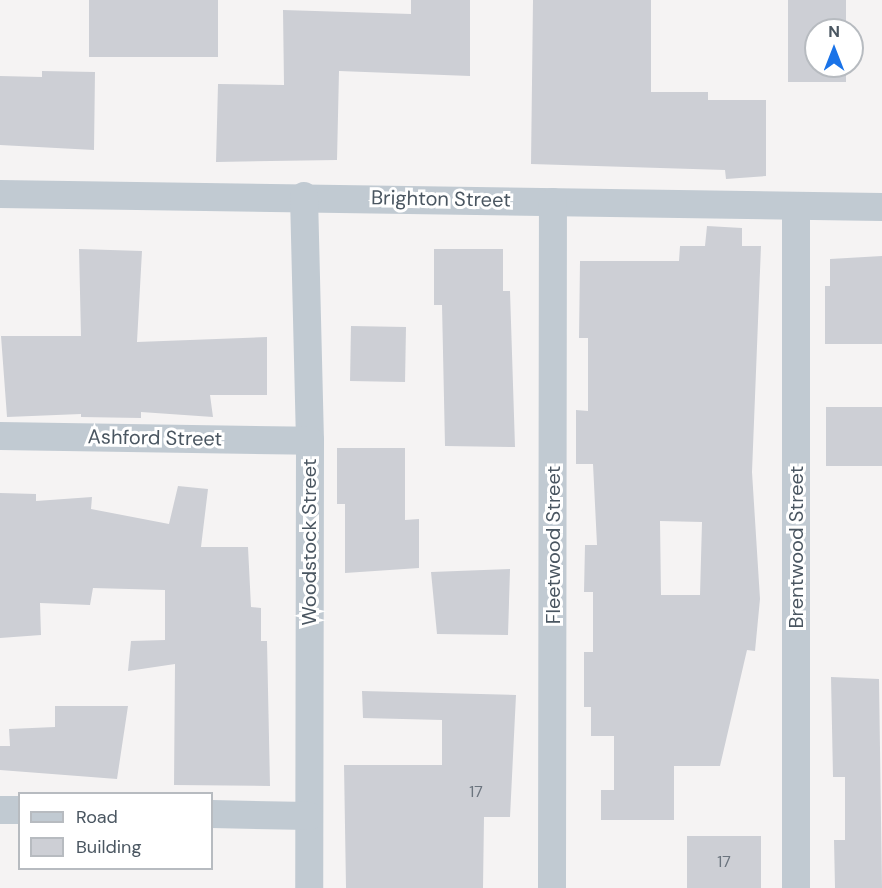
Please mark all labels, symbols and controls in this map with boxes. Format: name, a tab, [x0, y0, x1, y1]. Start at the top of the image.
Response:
north arrow	[804, 18, 864, 78]
text: N	[828, 21, 840, 42]
street label: Brighton Street	[371, 186, 511, 212]
street label: Ashford Street	[87, 425, 223, 451]
street label: Woodstock Street	[297, 458, 321, 626]
street label: Fleetwood Street	[541, 466, 565, 624]
street label: Brentwood Street	[784, 466, 808, 628]
house number: 17	[469, 782, 483, 802]
legend	[18, 792, 213, 870]
text: Road	[76, 805, 118, 829]
text: Building	[76, 835, 141, 859]
house number: 17	[717, 852, 731, 872]

